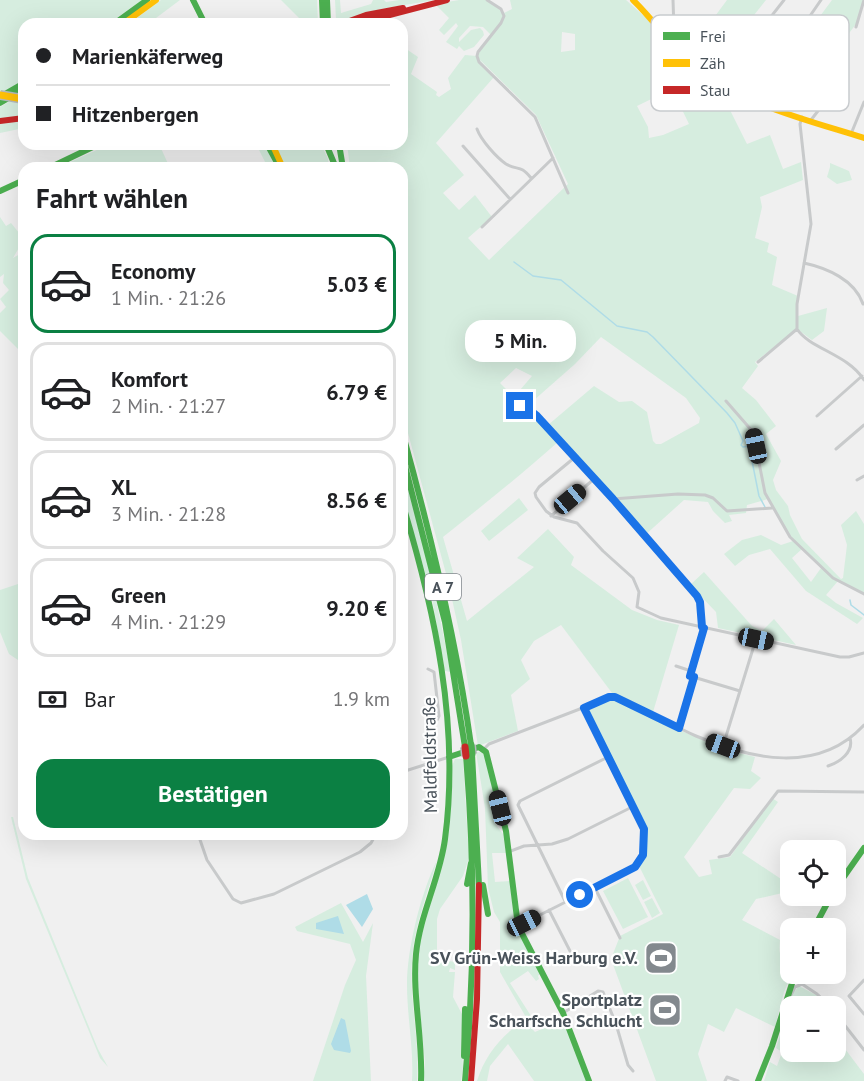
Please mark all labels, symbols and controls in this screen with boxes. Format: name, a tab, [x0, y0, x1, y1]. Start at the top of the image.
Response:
legend	[651, 15, 849, 111]
text: Frei	[700, 26, 726, 46]
text: Marienkäferweg	[72, 42, 223, 70]
text: Zäh	[700, 53, 725, 73]
text: Stau	[700, 80, 730, 100]
text: Hitzenbergen	[72, 100, 199, 128]
text: Fahrt wählen	[36, 181, 188, 215]
icon: car	[39, 257, 93, 311]
text: Economy	[111, 257, 195, 285]
text: 5.03 €	[326, 270, 387, 298]
text: 1 Min. · 21:26	[111, 285, 226, 311]
callout: 5 Min.	[464, 319, 576, 361]
text: 5 Min.	[494, 328, 547, 354]
icon: car	[39, 365, 93, 419]
text: Komfort	[111, 365, 188, 393]
text: 6.79 €	[326, 378, 387, 406]
route end	[506, 392, 533, 419]
text: 2 Min. · 21:27	[111, 393, 226, 419]
car	[743, 427, 769, 465]
icon: car	[39, 473, 93, 527]
text: XL	[111, 473, 136, 501]
car	[550, 481, 590, 517]
text: 8.56 €	[326, 486, 387, 514]
text: 3 Min. · 21:28	[111, 501, 226, 527]
road number: A 7	[425, 574, 461, 600]
icon: car	[39, 581, 93, 635]
text: Green	[111, 581, 166, 609]
text: 9.20 €	[326, 594, 387, 622]
text: 4 Min. · 21:29	[111, 609, 226, 635]
car	[737, 626, 775, 652]
icon: cash	[36, 683, 69, 716]
text: Bar	[84, 685, 115, 713]
text: 1.9 km	[333, 686, 390, 712]
street label: Maldfeldstraße	[417, 697, 442, 813]
car	[703, 731, 743, 761]
button: Bestätigen	[36, 759, 390, 828]
car	[487, 788, 513, 828]
map controls	[780, 840, 846, 1062]
button: locate	[780, 840, 846, 906]
route start	[566, 881, 593, 908]
car	[504, 907, 544, 939]
button: +	[780, 918, 846, 984]
sports icon: SV Grün-Weiss Harburg e.V.	[643, 940, 679, 976]
place label: SV Grün-Weiss Harburg e.V.	[430, 946, 638, 969]
place label: Sportplatz Scharfsche Schlucht	[489, 988, 643, 1032]
sports icon: Sportplatz Scharfsche Schlucht	[647, 992, 683, 1028]
button: −	[780, 996, 846, 1062]

